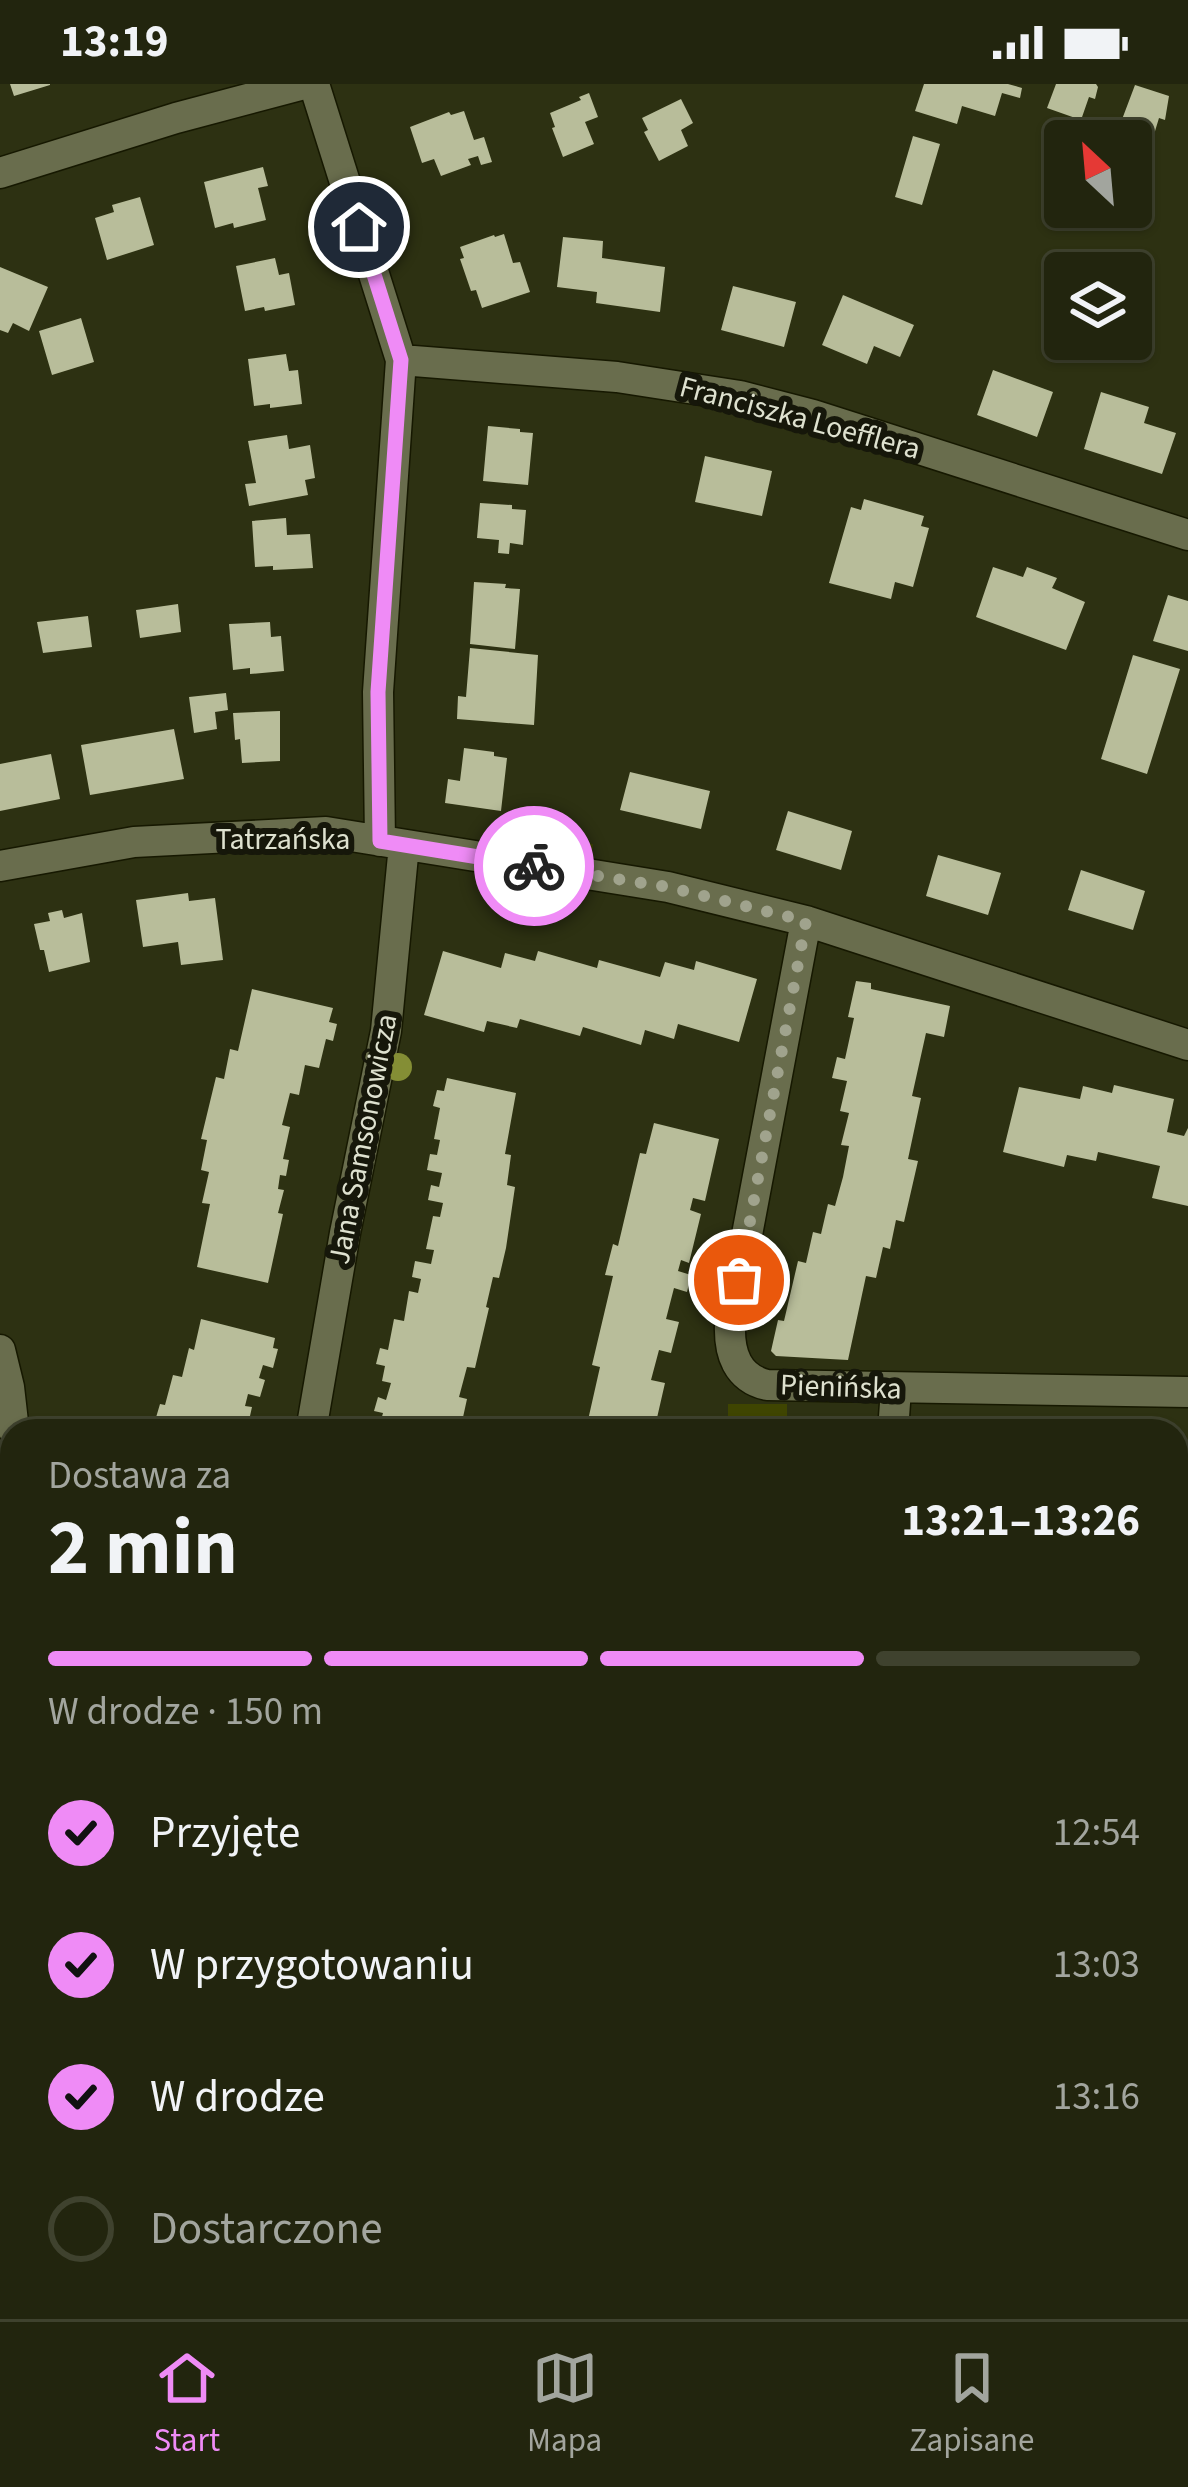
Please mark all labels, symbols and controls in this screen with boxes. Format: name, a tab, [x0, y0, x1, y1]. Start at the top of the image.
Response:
text: 13:19	[60, 10, 169, 74]
north arrow	[1044, 120, 1152, 228]
map controls	[1044, 120, 1152, 360]
pin	[308, 176, 410, 278]
icon: home	[326, 194, 392, 260]
button: layers	[1044, 252, 1152, 360]
street label: Franciszka Loefflera	[675, 365, 925, 471]
courier	[474, 806, 594, 926]
street label: Tatrzańska	[216, 818, 350, 861]
icon: bike	[501, 833, 567, 899]
street label: Jana Samsonowicza	[318, 1010, 408, 1268]
pin	[688, 1229, 790, 1331]
icon: bag	[706, 1247, 772, 1313]
street label: Pienińska	[779, 1363, 903, 1411]
text: Dostawa za	[48, 1448, 231, 1504]
text: 13:21–13:26	[901, 1489, 1140, 1553]
text: 2 min	[48, 1493, 238, 1604]
text: W drodze · 150 m	[48, 1684, 323, 1740]
icon: check	[48, 1800, 114, 1866]
text: Przyjęte	[150, 1801, 300, 1865]
text: 12:54	[1053, 1805, 1140, 1861]
icon: check	[48, 1932, 114, 1998]
text: W przygotowaniu	[150, 1933, 474, 1997]
text: 13:03	[1053, 1937, 1140, 1993]
icon: check	[48, 2064, 114, 2130]
text: W drodze	[150, 2065, 325, 2129]
text: 13:16	[1053, 2069, 1140, 2125]
text: Dostarczone	[150, 2197, 383, 2261]
tab: Start	[154, 2345, 220, 2464]
tab: Mapa	[527, 2345, 602, 2464]
tab: Zapisane	[909, 2345, 1034, 2464]

